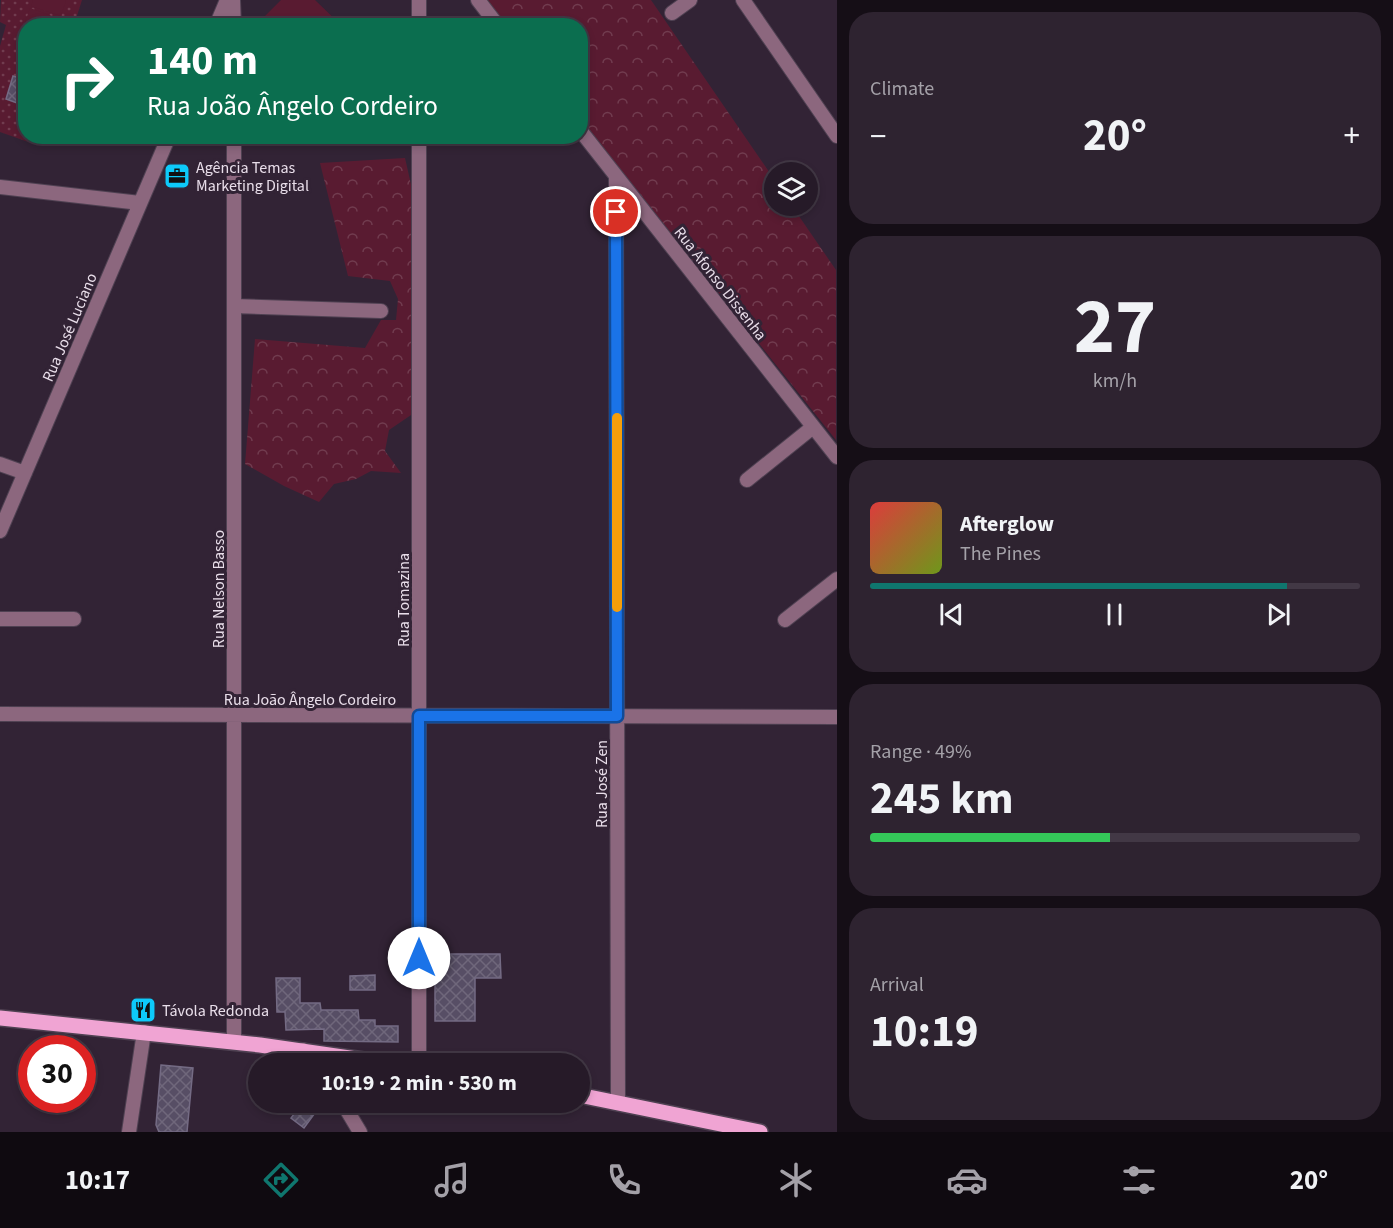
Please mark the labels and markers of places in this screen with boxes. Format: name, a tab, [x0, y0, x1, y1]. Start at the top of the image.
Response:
place label: Agência Temas Marketing Digital	[196, 157, 309, 197]
office icon: Agência Temas Marketing Digital	[162, 161, 192, 191]
pin	[590, 186, 641, 237]
restaurant icon: Távola Redonda	[128, 995, 158, 1025]
place label: Távola Redonda	[162, 1000, 269, 1022]

